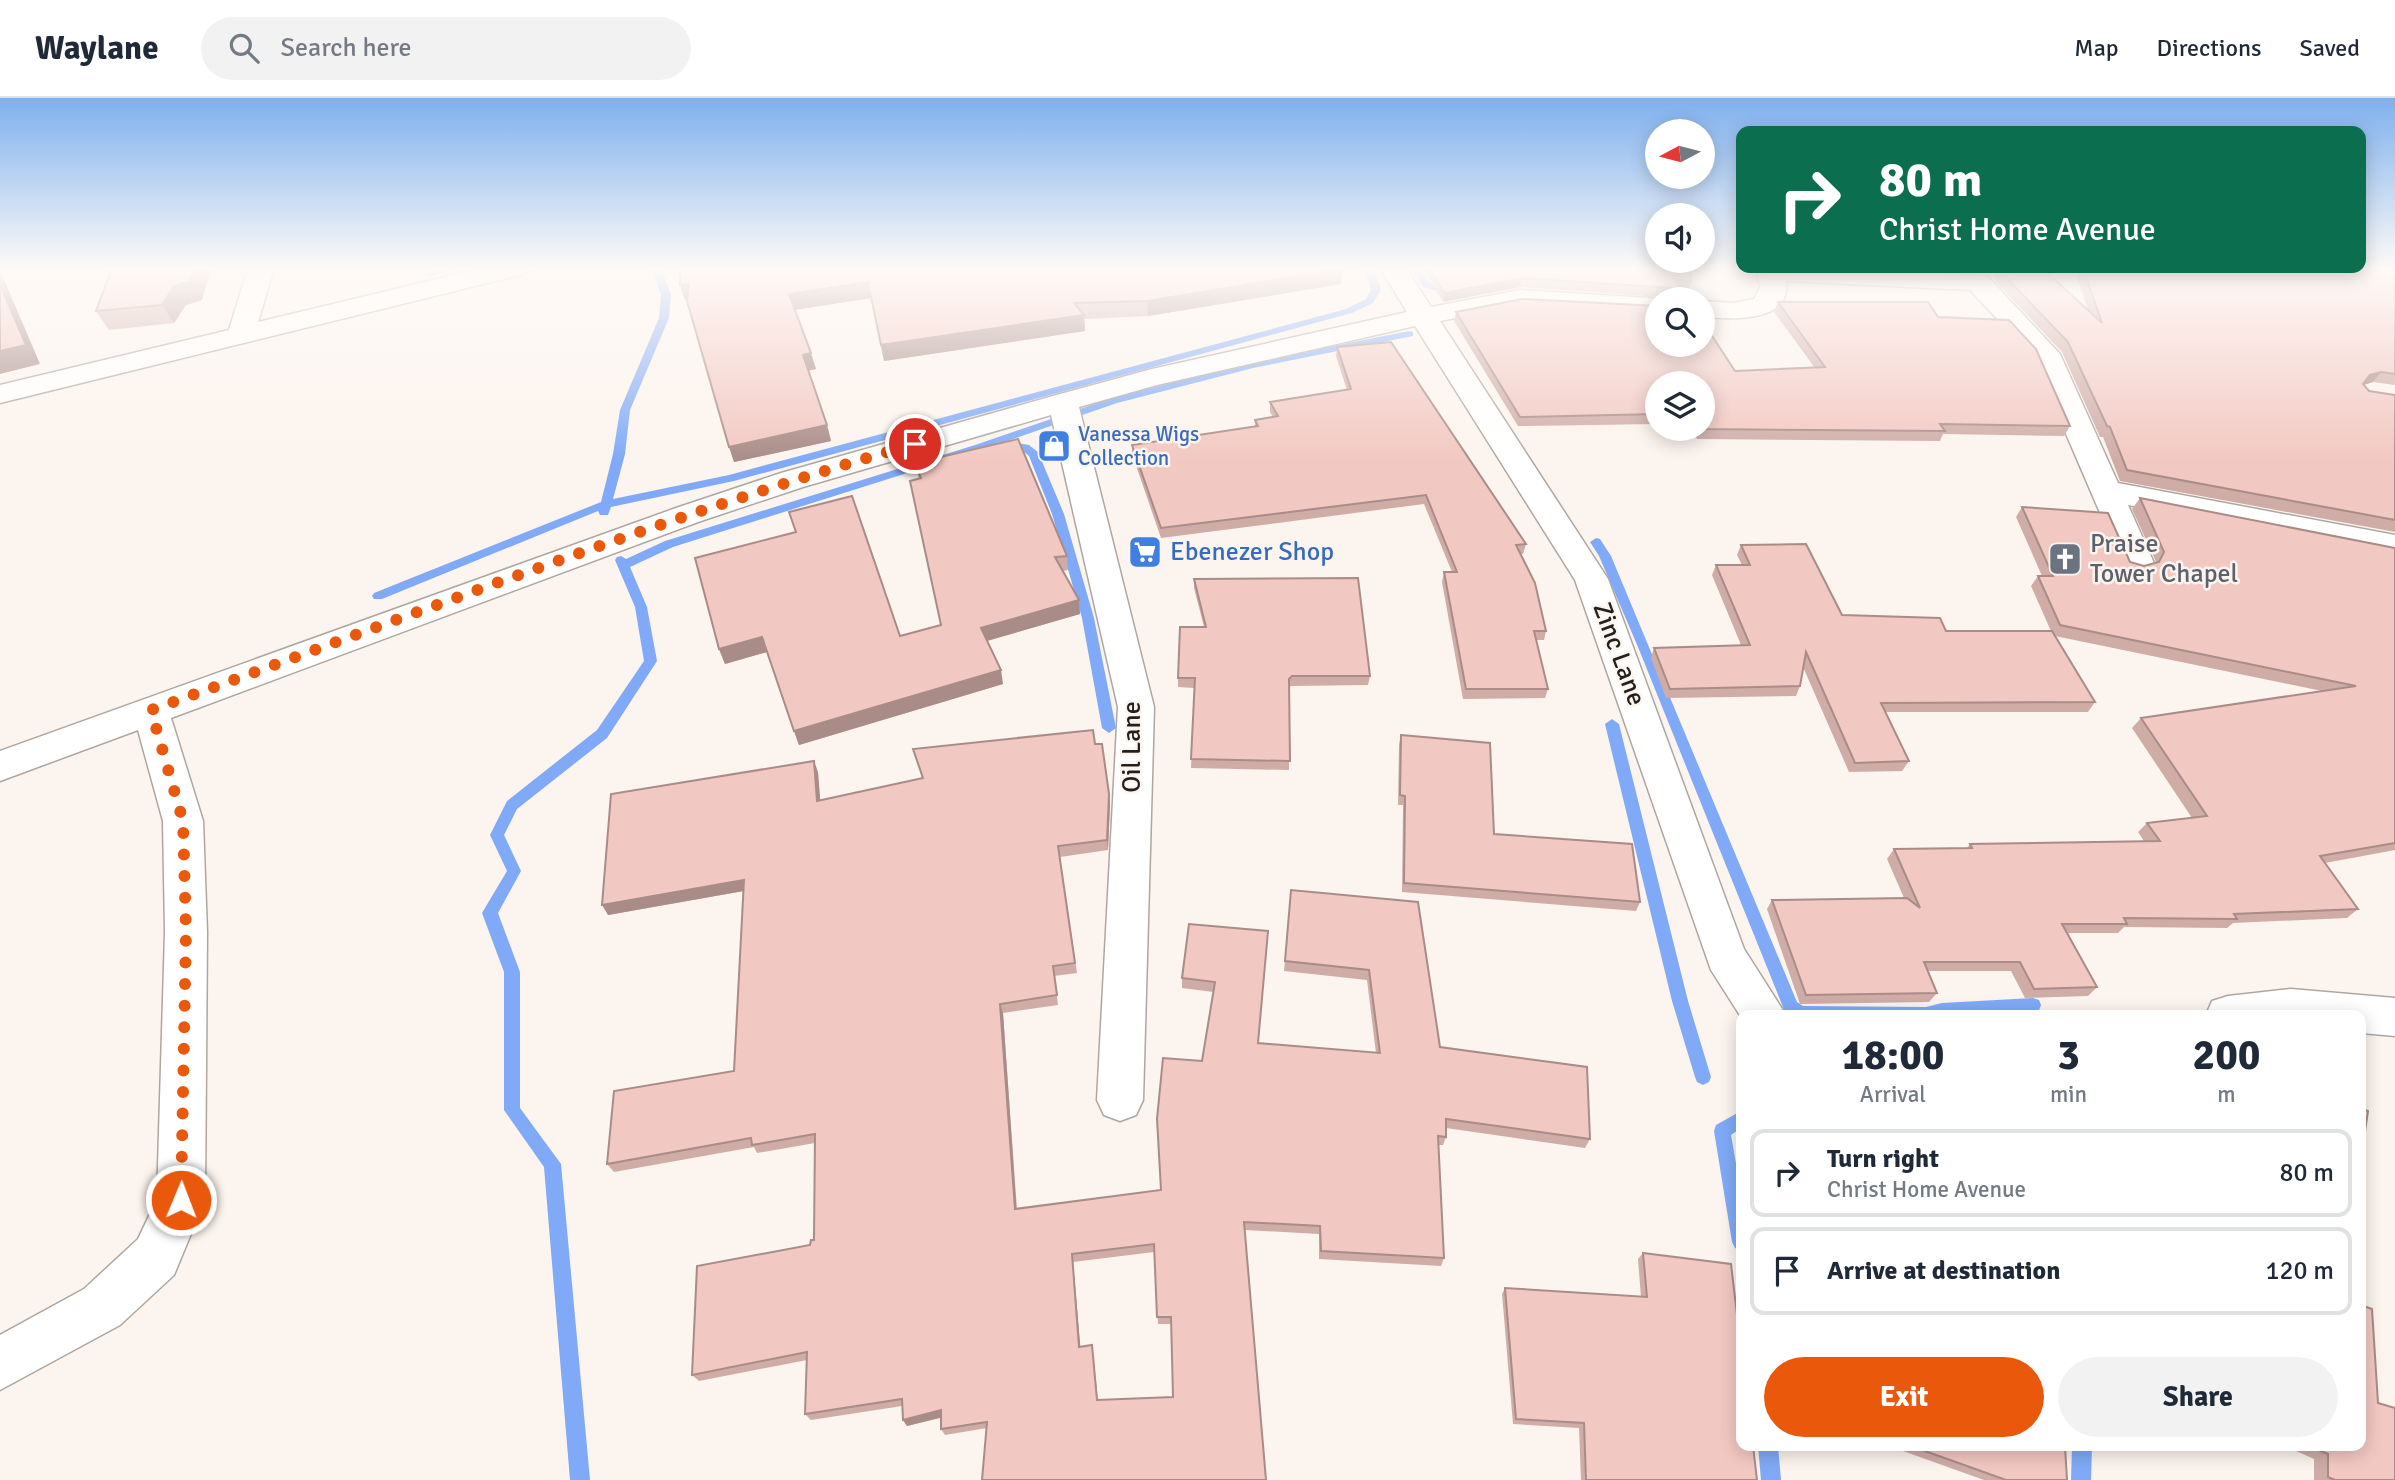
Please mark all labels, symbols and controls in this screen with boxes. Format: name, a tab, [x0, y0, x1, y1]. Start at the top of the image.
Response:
search box	[201, 17, 691, 80]
text: Waylane	[35, 28, 159, 69]
icon: search	[225, 29, 263, 67]
text: Search here	[281, 32, 412, 64]
text: Map	[2074, 33, 2119, 63]
text: Directions	[2157, 33, 2262, 63]
text: Saved	[2300, 33, 2360, 63]
north arrow	[1645, 119, 1715, 189]
map controls	[1645, 119, 1715, 441]
text: 80 m	[1879, 150, 1982, 210]
icon: right	[1764, 154, 1855, 245]
button: sound	[1645, 203, 1715, 273]
text: Christ Home Avenue	[1879, 210, 2156, 249]
button: search	[1645, 287, 1715, 357]
button: layers	[1645, 371, 1715, 441]
pin	[885, 414, 945, 474]
place label: Vanessa Wigs Collection	[1078, 421, 1199, 471]
icon: arrive	[896, 425, 934, 463]
shop icon: Vanessa Wigs Collection	[1035, 427, 1073, 465]
place label: Praise Tower Chapel	[2090, 528, 2238, 590]
supermarket icon: Ebenezer Shop	[1126, 533, 1164, 571]
place label: Ebenezer Shop	[1170, 536, 1334, 568]
church icon: Praise Tower Chapel	[2046, 540, 2084, 578]
street label: Zinc Lane	[1586, 598, 1652, 710]
street label: Oil Lane	[1116, 701, 1148, 793]
text: 18:00	[1841, 1030, 1945, 1081]
text: 3	[2057, 1030, 2080, 1081]
text: 200	[2192, 1030, 2261, 1081]
text: Arrival	[1860, 1080, 1926, 1109]
text: min	[2050, 1080, 2087, 1109]
text: m	[2217, 1080, 2236, 1109]
text: Turn right	[1827, 1143, 1939, 1175]
icon: right	[1768, 1154, 1806, 1192]
text: 80 m	[2279, 1157, 2334, 1189]
position arrow	[144, 1163, 218, 1237]
text: Christ Home Avenue	[1827, 1175, 2026, 1204]
icon: arrive	[1768, 1252, 1806, 1290]
text: Arrive at destination	[1827, 1255, 2060, 1287]
text: 120 m	[2265, 1255, 2334, 1287]
button: Exit	[1764, 1357, 2044, 1437]
button: Share	[2058, 1357, 2338, 1437]

